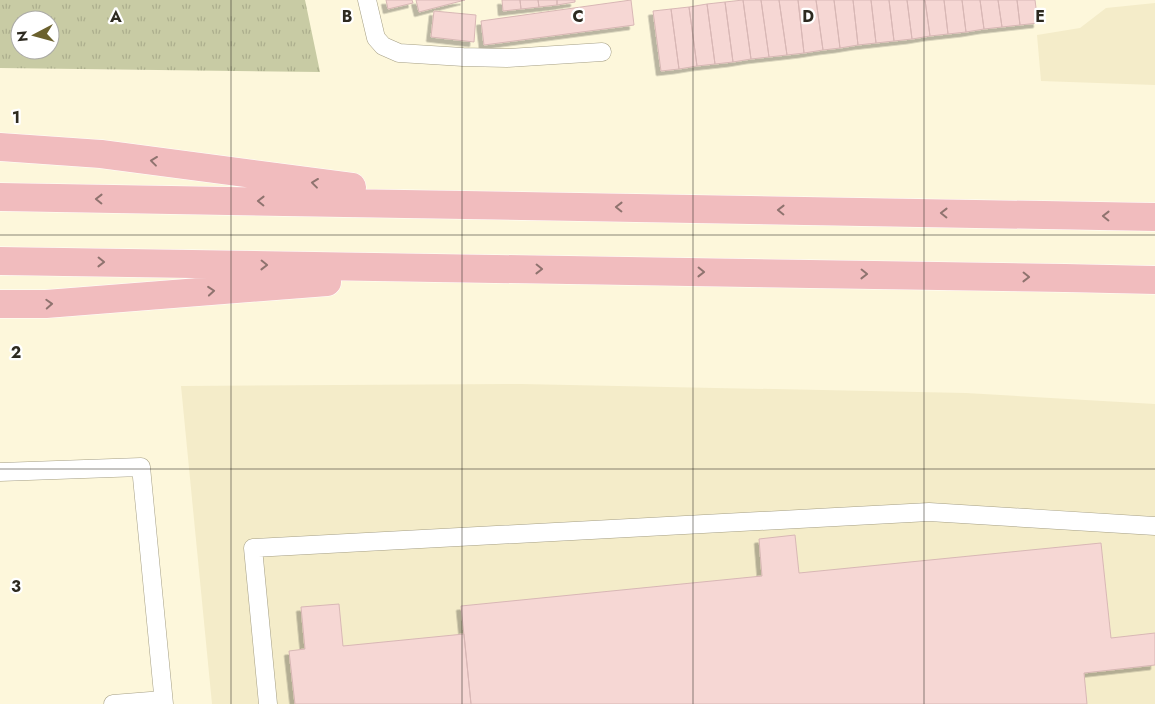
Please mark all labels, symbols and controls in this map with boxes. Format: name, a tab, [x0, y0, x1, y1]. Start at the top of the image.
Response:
text: A	[109, 5, 122, 28]
text: B	[342, 5, 352, 28]
text: C	[572, 5, 584, 28]
text: D	[802, 5, 814, 28]
text: E	[1035, 5, 1045, 28]
north arrow	[10, 10, 60, 60]
text: N	[12, 30, 33, 43]
text: 1	[12, 106, 20, 129]
one-way arrow	[150, 157, 158, 167]
one-way arrow	[311, 178, 319, 188]
one-way arrow	[94, 193, 102, 204]
one-way arrow	[257, 196, 264, 206]
one-way arrow	[615, 202, 622, 212]
one-way arrow	[777, 205, 785, 215]
one-way arrow	[940, 208, 948, 218]
one-way arrow	[1102, 211, 1110, 221]
one-way arrow	[97, 257, 105, 268]
one-way arrow	[260, 260, 268, 270]
one-way arrow	[536, 264, 543, 274]
one-way arrow	[698, 267, 706, 277]
one-way arrow	[860, 269, 868, 280]
one-way arrow	[1023, 272, 1031, 282]
one-way arrow	[207, 286, 215, 297]
one-way arrow	[45, 298, 53, 309]
text: 2	[11, 341, 21, 364]
text: 3	[11, 575, 21, 598]

